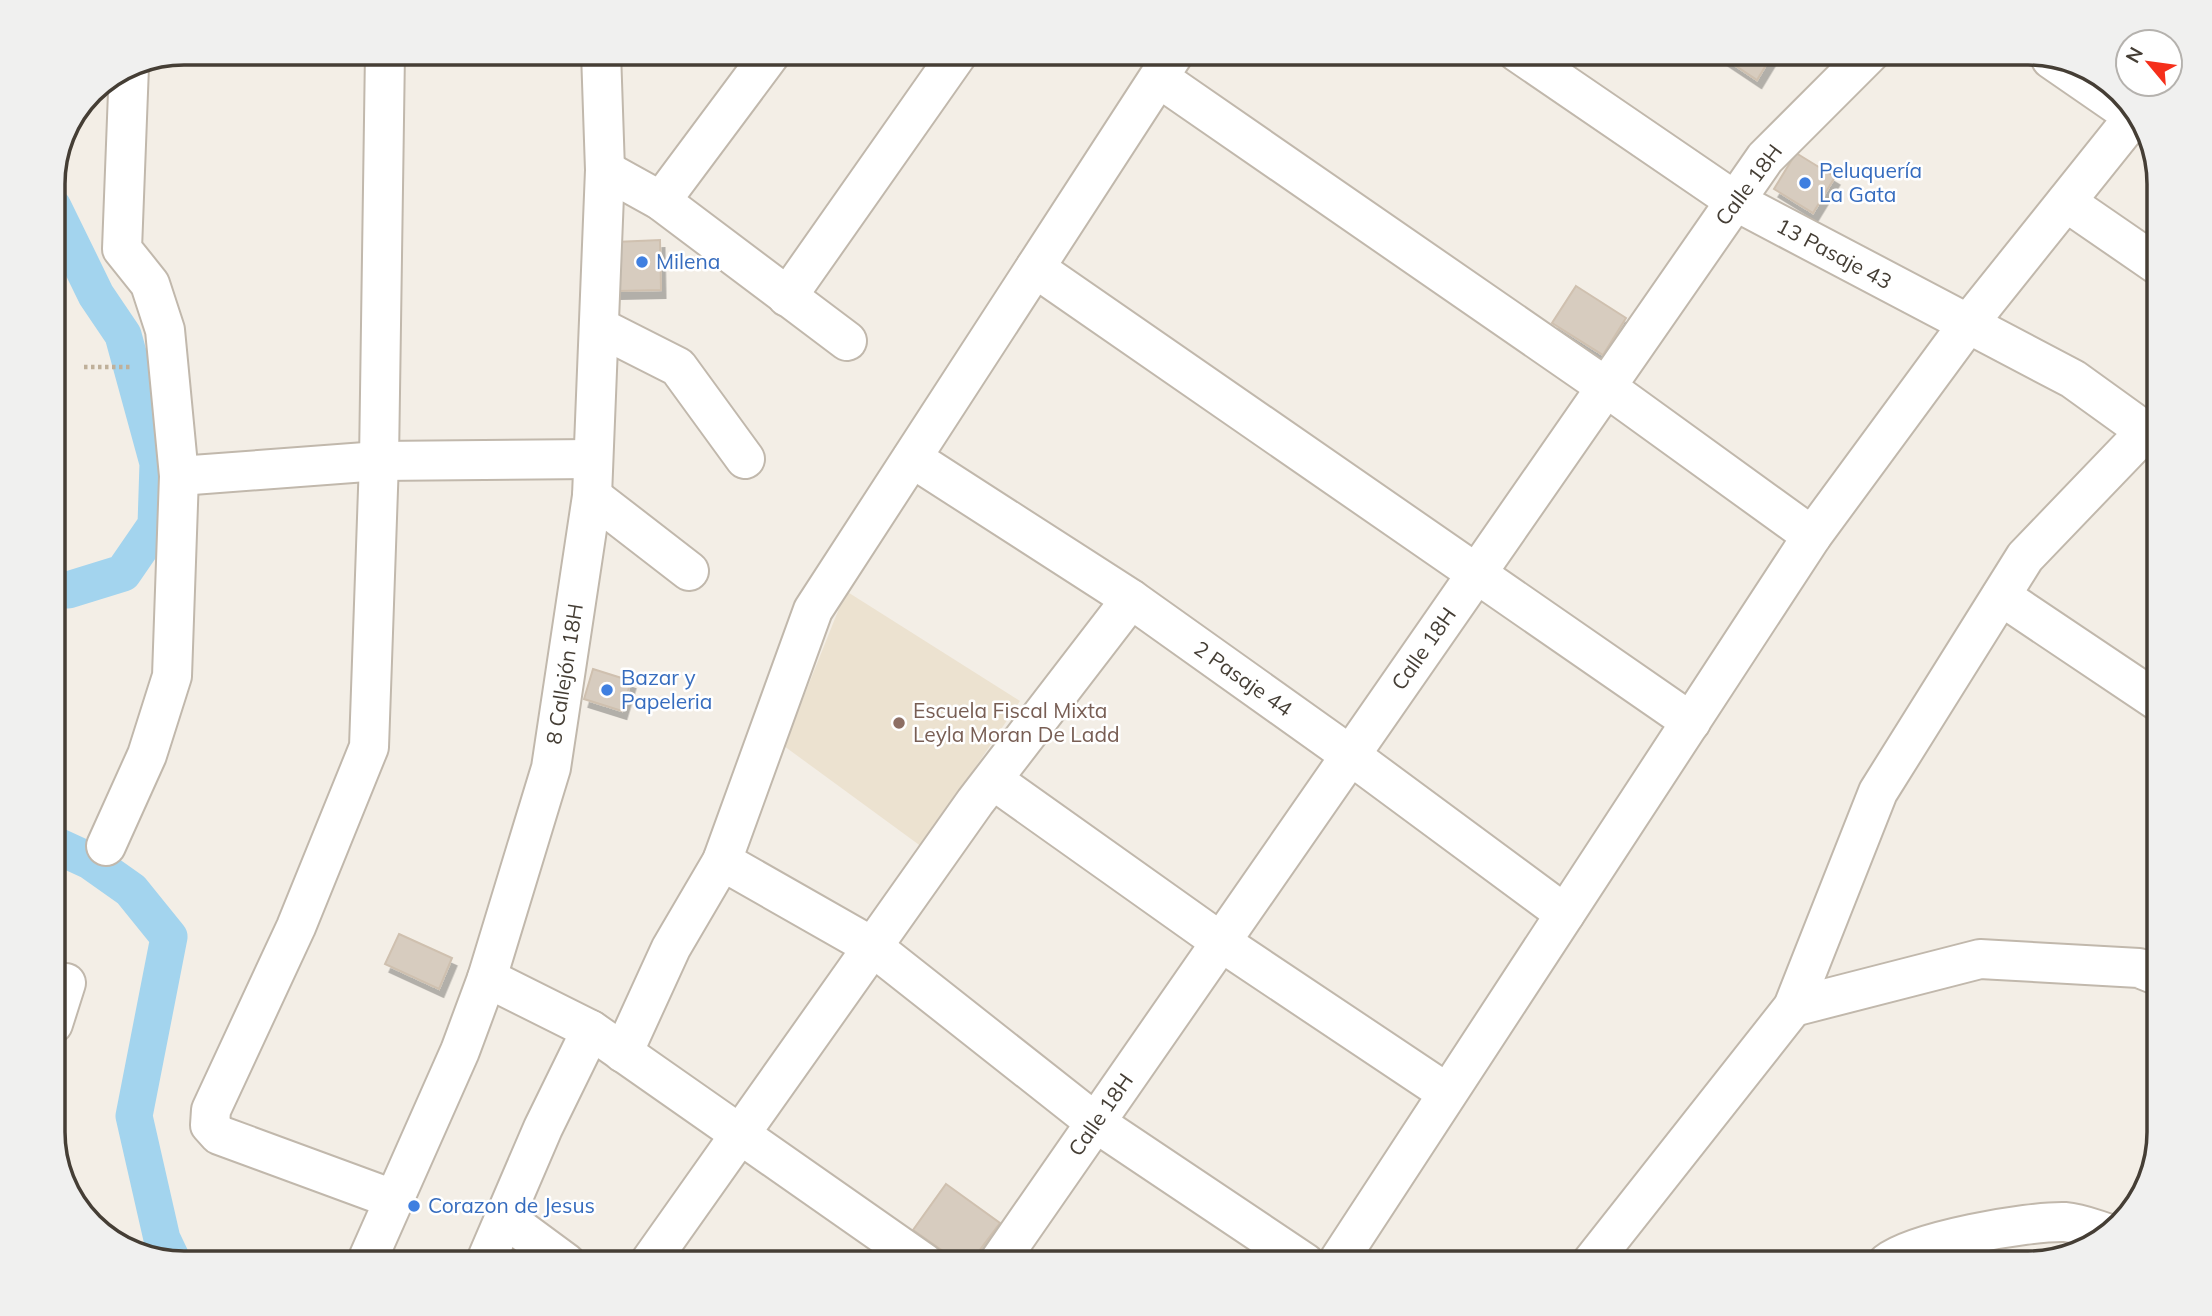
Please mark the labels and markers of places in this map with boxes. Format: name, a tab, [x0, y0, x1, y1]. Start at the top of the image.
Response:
place label: Peluquería La Gata	[1819, 157, 1922, 207]
marker: Peluquería La Gata	[1797, 175, 1813, 191]
place label: Milena	[656, 248, 720, 274]
marker: Milena	[634, 254, 650, 270]
place label: Bazar y Papeleria	[621, 664, 712, 714]
marker: Bazar y Papeleria	[599, 682, 615, 698]
place label: Escuela Fiscal Mixta Leyla Moran De Ladd	[913, 697, 1120, 747]
marker: Escuela Fiscal Mixta Leyla Moran De Ladd	[891, 715, 907, 731]
place label: Corazon de Jesus	[428, 1192, 595, 1218]
marker: Corazon de Jesus	[406, 1198, 422, 1214]

